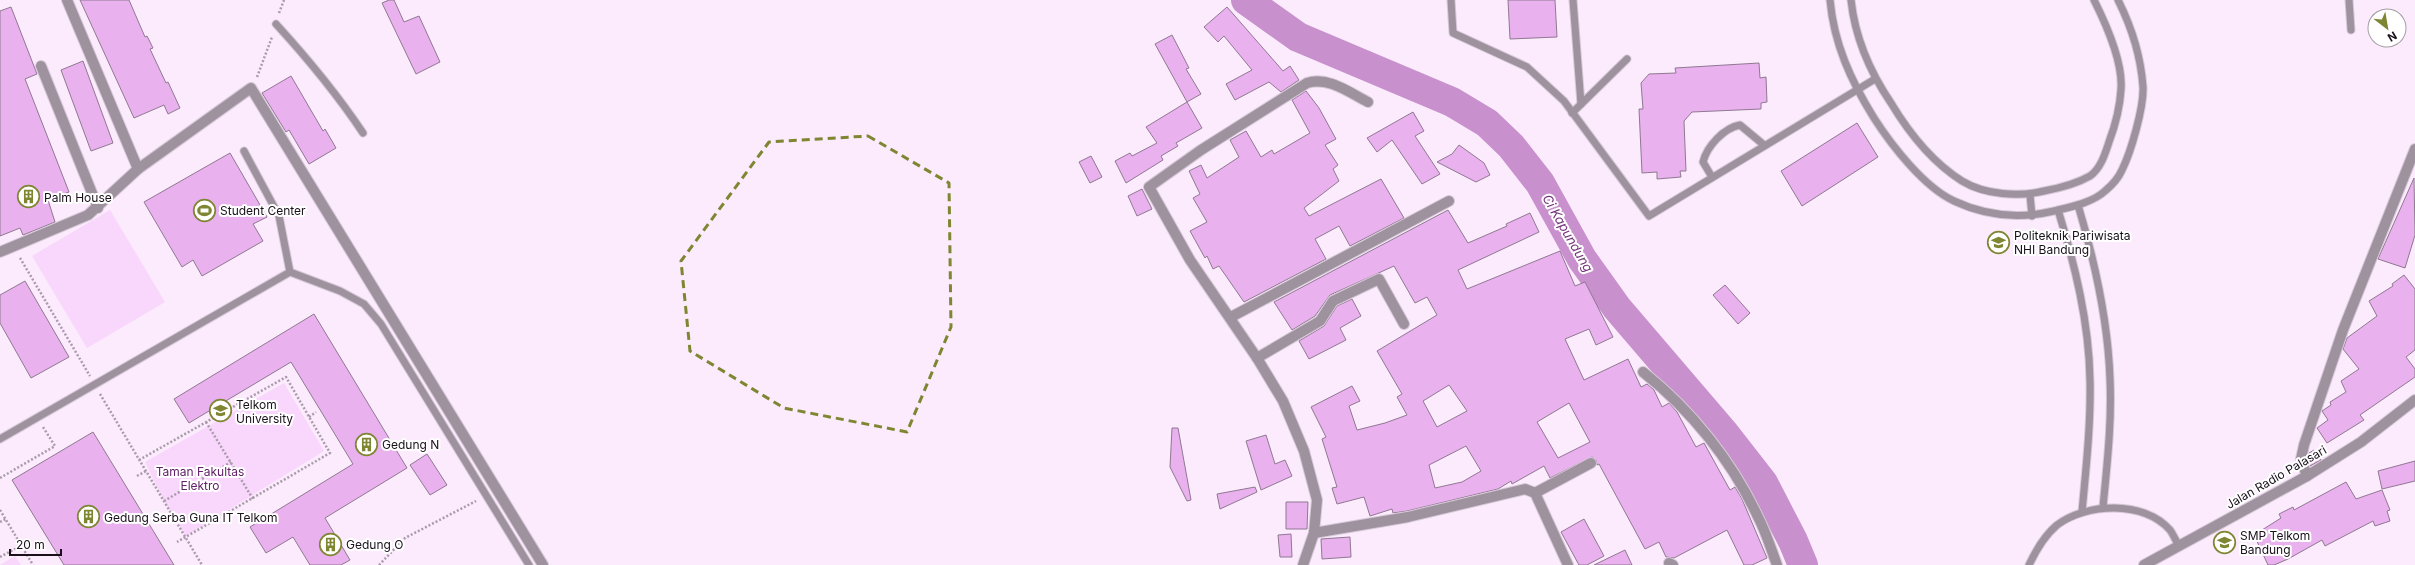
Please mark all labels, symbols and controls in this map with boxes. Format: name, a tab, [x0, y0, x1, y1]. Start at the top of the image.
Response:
north arrow	[2367, 8, 2407, 48]
text: N	[2385, 28, 2399, 45]
building icon: Palm House	[15, 184, 41, 210]
place label: Palm House	[44, 190, 112, 205]
water label: Ci Kapundung	[1539, 191, 1597, 275]
sports icon: Student Center	[192, 197, 218, 223]
place label: Student Center	[220, 203, 306, 218]
place label: Politeknik Pariwisata NHI Bandung	[2014, 228, 2131, 257]
school or university icon: Politeknik Pariwisata NHI Bandung	[1985, 229, 2011, 255]
place label: Telkom University	[236, 397, 293, 426]
school or university icon: Telkom University	[208, 398, 234, 424]
building icon: Gedung N	[354, 431, 380, 457]
place label: Gedung N	[382, 437, 439, 452]
street label: Jalan Radio Palasari	[2223, 442, 2329, 512]
park label: Taman Fakultas Elektro	[156, 464, 244, 493]
building icon: Gedung Serba Guna IT Telkom	[76, 504, 102, 530]
place label: Gedung Serba Guna IT Telkom	[104, 510, 278, 525]
place label: SMP Telkom Bandung	[2240, 528, 2310, 557]
school or university icon: SMP Telkom Bandung	[2211, 529, 2237, 555]
scale bar	[10, 531, 61, 557]
building icon: Gedung O	[317, 531, 343, 557]
text: 20 m	[16, 537, 45, 552]
place label: Gedung O	[346, 537, 403, 552]

